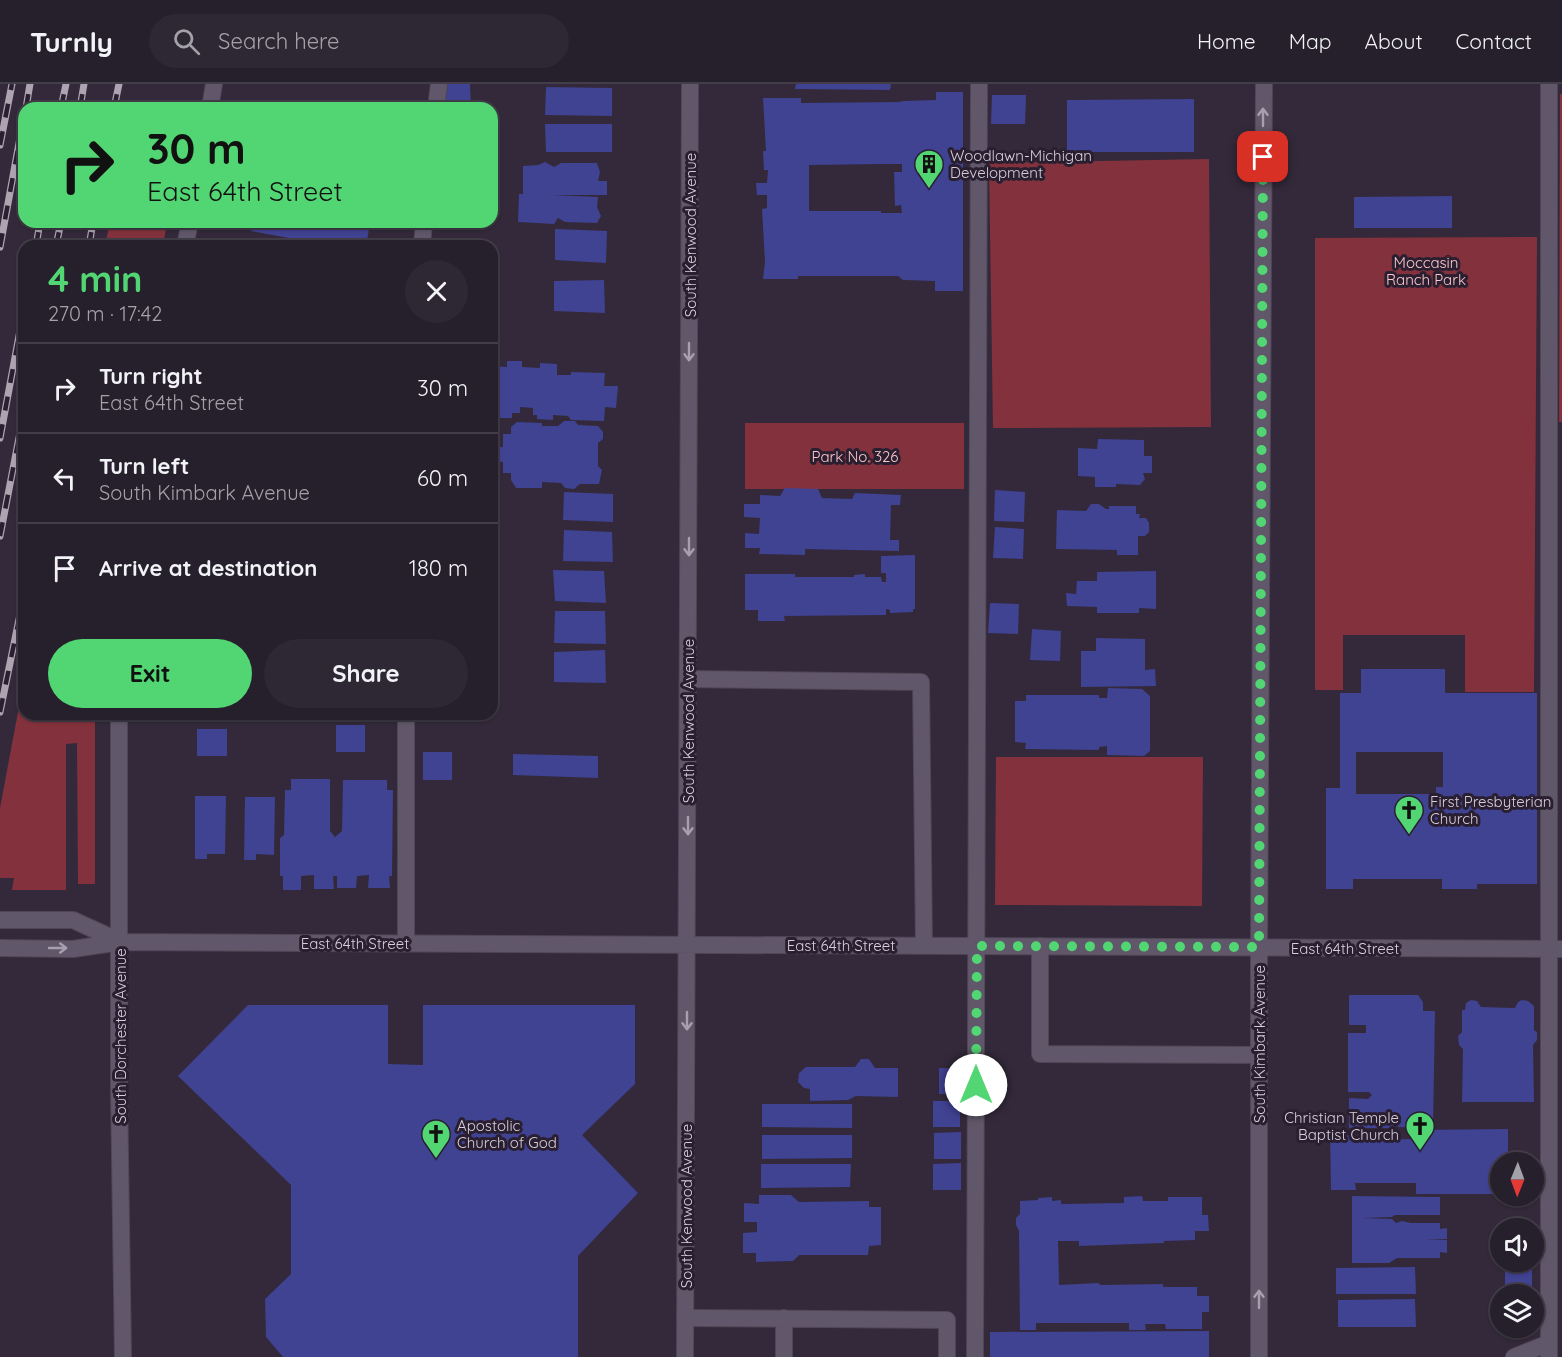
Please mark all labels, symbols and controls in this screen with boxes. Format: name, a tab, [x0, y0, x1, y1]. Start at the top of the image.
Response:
search box	[149, 14, 569, 68]
text: Turnly	[30, 24, 113, 59]
icon: search	[170, 25, 203, 58]
text: Search here	[218, 27, 339, 55]
text: Home	[1197, 28, 1256, 54]
text: Map	[1289, 28, 1332, 54]
text: About	[1365, 28, 1423, 54]
text: Contact	[1456, 28, 1532, 54]
one-way arrow	[1257, 107, 1269, 127]
text: 30 m	[147, 122, 246, 175]
icon: right	[48, 126, 126, 204]
pin	[1237, 131, 1288, 182]
icon: arrive	[1246, 140, 1279, 173]
place label: Woodlawn-Michigan Development	[950, 146, 1092, 182]
building icon: Woodlawn-Michigan Development	[913, 148, 945, 190]
street label: South Kenwood Avenue	[681, 153, 700, 317]
text: East 64th Street	[147, 174, 343, 208]
park label: Moccasin Ranch Park	[1386, 253, 1466, 289]
text: 4 min	[48, 256, 142, 301]
button: close	[405, 260, 468, 323]
text: 270 m · 17:42	[48, 301, 162, 326]
one-way arrow	[683, 342, 695, 362]
text: Turn right	[99, 362, 203, 390]
icon: right	[48, 372, 81, 405]
text: 30 m	[417, 374, 468, 402]
text: East 64th Street	[99, 390, 244, 415]
park label: Park No. 326	[812, 447, 898, 466]
text: Turn left	[99, 452, 189, 480]
icon: left	[48, 462, 81, 495]
text: 60 m	[417, 464, 468, 492]
text: South Kimbark Avenue	[99, 480, 310, 505]
one-way arrow	[683, 537, 695, 557]
icon: arrive	[48, 552, 81, 585]
text: Arrive at destination	[99, 554, 317, 582]
text: 180 m	[409, 554, 468, 582]
button: Exit	[48, 639, 252, 708]
button: Share	[264, 639, 468, 708]
street label: South Kenwood Avenue	[679, 639, 698, 803]
place label: First Presbyterian Church	[1430, 792, 1551, 828]
church icon: First Presbyterian Church	[1393, 794, 1425, 836]
one-way arrow	[682, 816, 694, 836]
street label: East 64th Street	[301, 934, 409, 953]
street label: East 64th Street	[787, 936, 895, 955]
street label: East 64th Street	[1291, 939, 1399, 958]
one-way arrow	[48, 942, 68, 954]
street label: South Dorchester Avenue	[111, 948, 130, 1124]
street label: South Kimbark Avenue	[1250, 965, 1269, 1123]
one-way arrow	[681, 1011, 693, 1031]
position arrow	[944, 1053, 1008, 1117]
place label: Christian Temple Baptist Church	[1284, 1108, 1399, 1144]
church icon: Christian Temple Baptist Church	[1404, 1110, 1436, 1152]
place label: Apostolic Church of God	[457, 1116, 557, 1152]
church icon: Apostolic Church of God	[420, 1118, 452, 1160]
street label: South Kenwood Avenue	[677, 1124, 696, 1288]
north arrow	[1490, 1152, 1544, 1206]
map controls	[1490, 1152, 1544, 1338]
button: sound	[1490, 1218, 1544, 1272]
button: layers	[1490, 1284, 1544, 1338]
one-way arrow	[1253, 1289, 1265, 1309]

